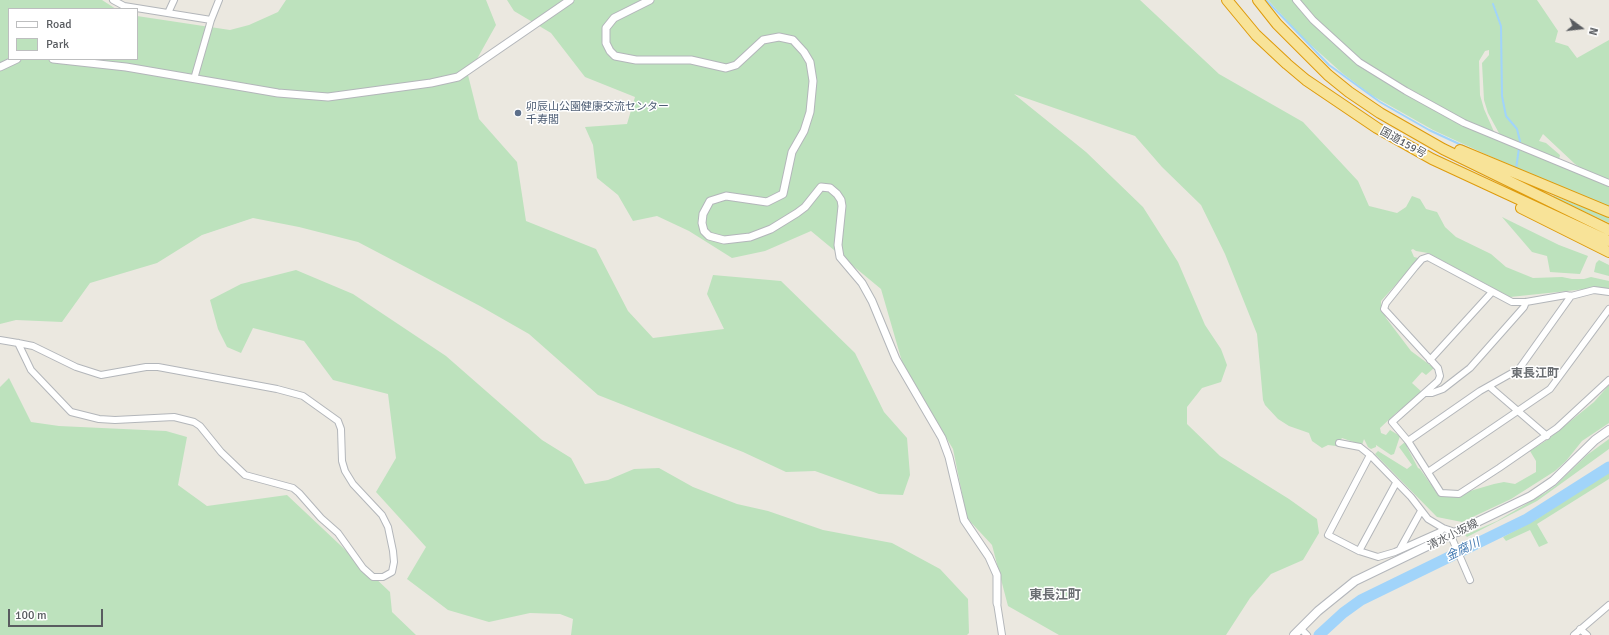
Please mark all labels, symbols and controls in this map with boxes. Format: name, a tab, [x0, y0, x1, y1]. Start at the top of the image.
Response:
legend	[8, 8, 138, 60]
north arrow	[1561, 8, 1601, 48]
text: Road	[46, 17, 72, 32]
text: N	[1586, 26, 1600, 37]
text: Park	[46, 37, 69, 52]
place label: 卯辰山公園健康交流センター 千寿閣	[526, 100, 669, 126]
marker: 卯辰山公園健康交流センター 千寿閣	[513, 108, 523, 118]
street label: 国道159号	[1378, 125, 1428, 161]
district label: 東長江町	[1511, 367, 1559, 381]
street label: 清水小坂線	[1425, 517, 1481, 553]
water label: 金腐川	[1444, 536, 1482, 564]
district label: 東長江町	[1029, 588, 1081, 604]
scale bar	[10, 601, 105, 627]
text: 100 m	[15, 608, 47, 623]

